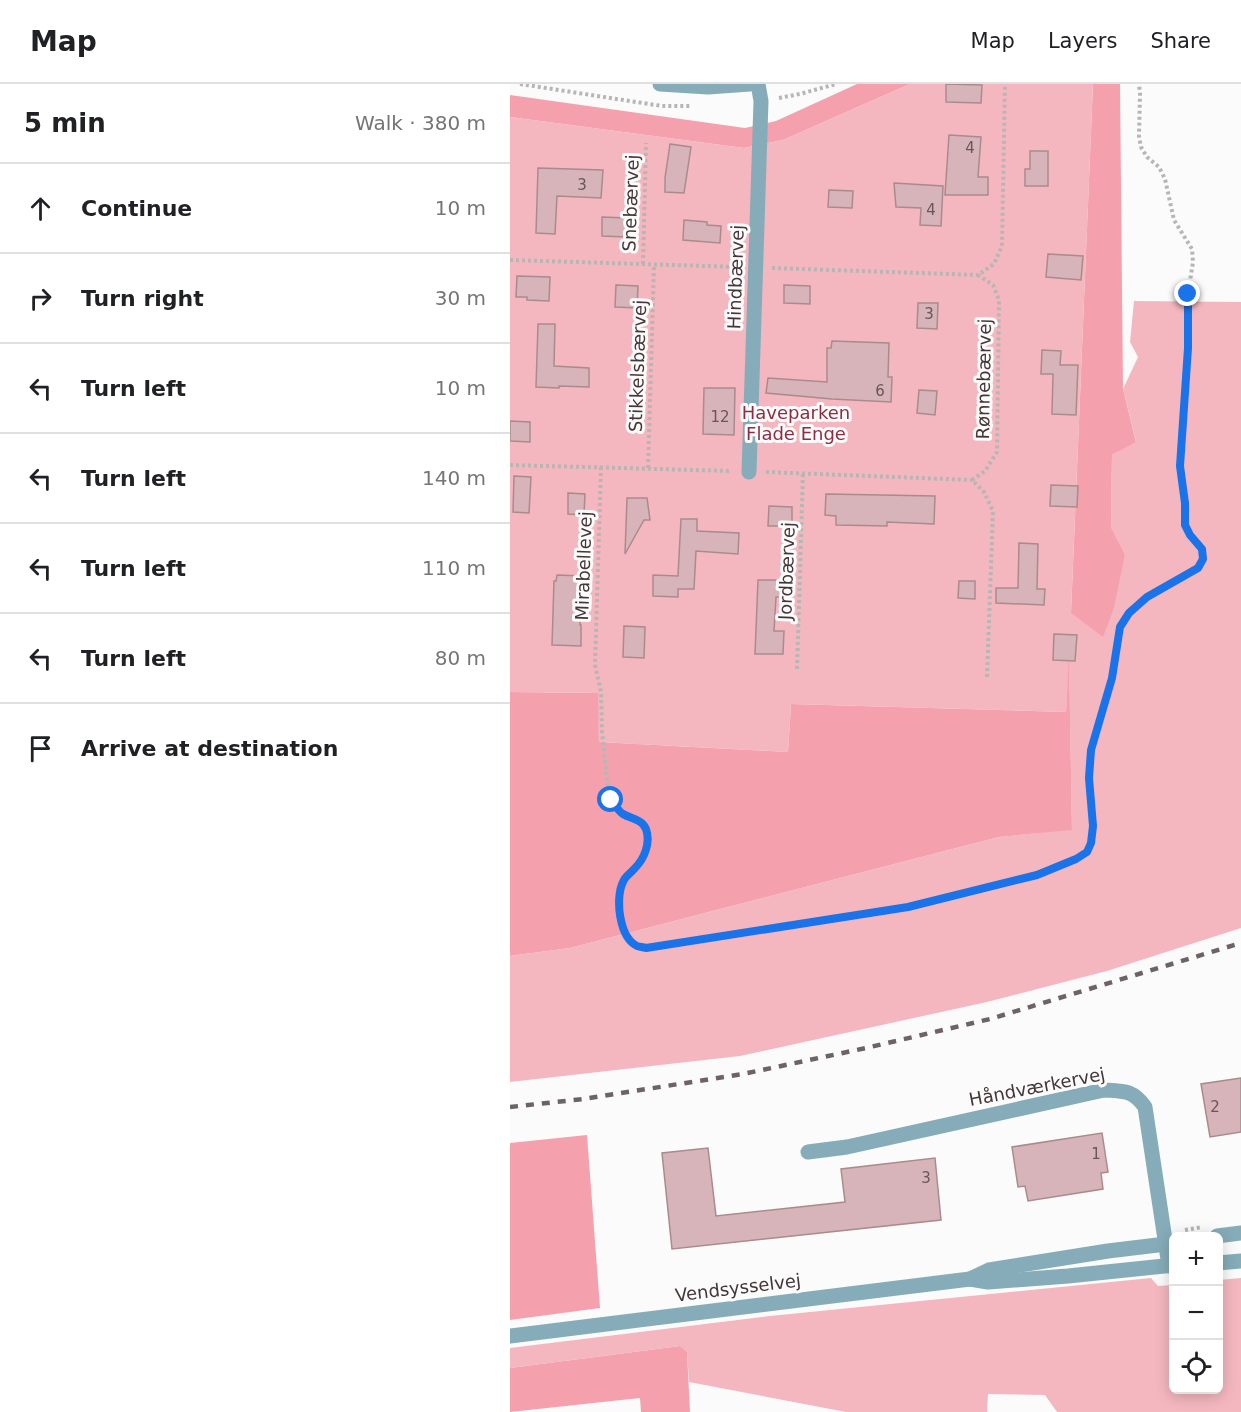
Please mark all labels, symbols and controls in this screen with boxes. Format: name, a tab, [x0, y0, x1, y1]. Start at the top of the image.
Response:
text: Map	[30, 25, 97, 58]
text: Map	[971, 29, 1015, 53]
text: Layers	[1048, 29, 1117, 53]
text: Share	[1150, 29, 1211, 53]
text: 5 min	[24, 108, 106, 138]
text: Walk · 380 m	[355, 111, 486, 135]
house number: 4	[965, 139, 975, 157]
street label: Snebærvej	[618, 154, 643, 252]
house number: 3	[577, 176, 587, 194]
icon: ahead	[24, 192, 57, 225]
text: Continue	[81, 196, 192, 221]
text: 10 m	[435, 196, 486, 220]
house number: 4	[926, 201, 936, 219]
street label: Hindbærvej	[723, 224, 748, 330]
route end	[1174, 280, 1200, 306]
icon: right	[24, 282, 57, 315]
text: Turn right	[81, 286, 204, 311]
text: 30 m	[435, 286, 486, 310]
street label: Stikkelsbærvej	[625, 299, 650, 432]
house number: 3	[924, 305, 934, 323]
street label: Rønnebærvej	[972, 318, 995, 439]
icon: left	[24, 372, 57, 405]
text: Turn left	[81, 376, 186, 401]
text: 10 m	[435, 376, 486, 400]
house number: 6	[875, 382, 885, 400]
park label: Haveparken Flade Enge	[742, 402, 850, 444]
house number: 12	[710, 408, 730, 426]
icon: left	[24, 462, 57, 495]
text: Turn left	[81, 466, 186, 491]
text: 140 m	[422, 466, 486, 490]
street label: Mirabellevej	[571, 511, 596, 621]
street label: Jordbærvej	[774, 522, 799, 621]
icon: left	[24, 552, 57, 585]
text: Turn left	[81, 556, 186, 581]
text: 110 m	[422, 556, 486, 580]
icon: left	[24, 642, 57, 675]
text: Turn left	[81, 646, 186, 671]
text: 80 m	[435, 646, 486, 670]
icon: arrive	[24, 732, 57, 765]
text: Arrive at destination	[81, 736, 338, 761]
route start	[597, 786, 623, 812]
street label: Håndværkervej	[967, 1063, 1107, 1110]
house number: 2	[1210, 1098, 1220, 1116]
house number: 1	[1091, 1145, 1101, 1163]
house number: 3	[921, 1169, 931, 1187]
map controls	[1169, 1232, 1223, 1394]
button: +	[1169, 1232, 1223, 1286]
street label: Vendsysselvej	[674, 1269, 802, 1306]
button: −	[1169, 1286, 1223, 1340]
button: locate	[1169, 1340, 1223, 1394]

